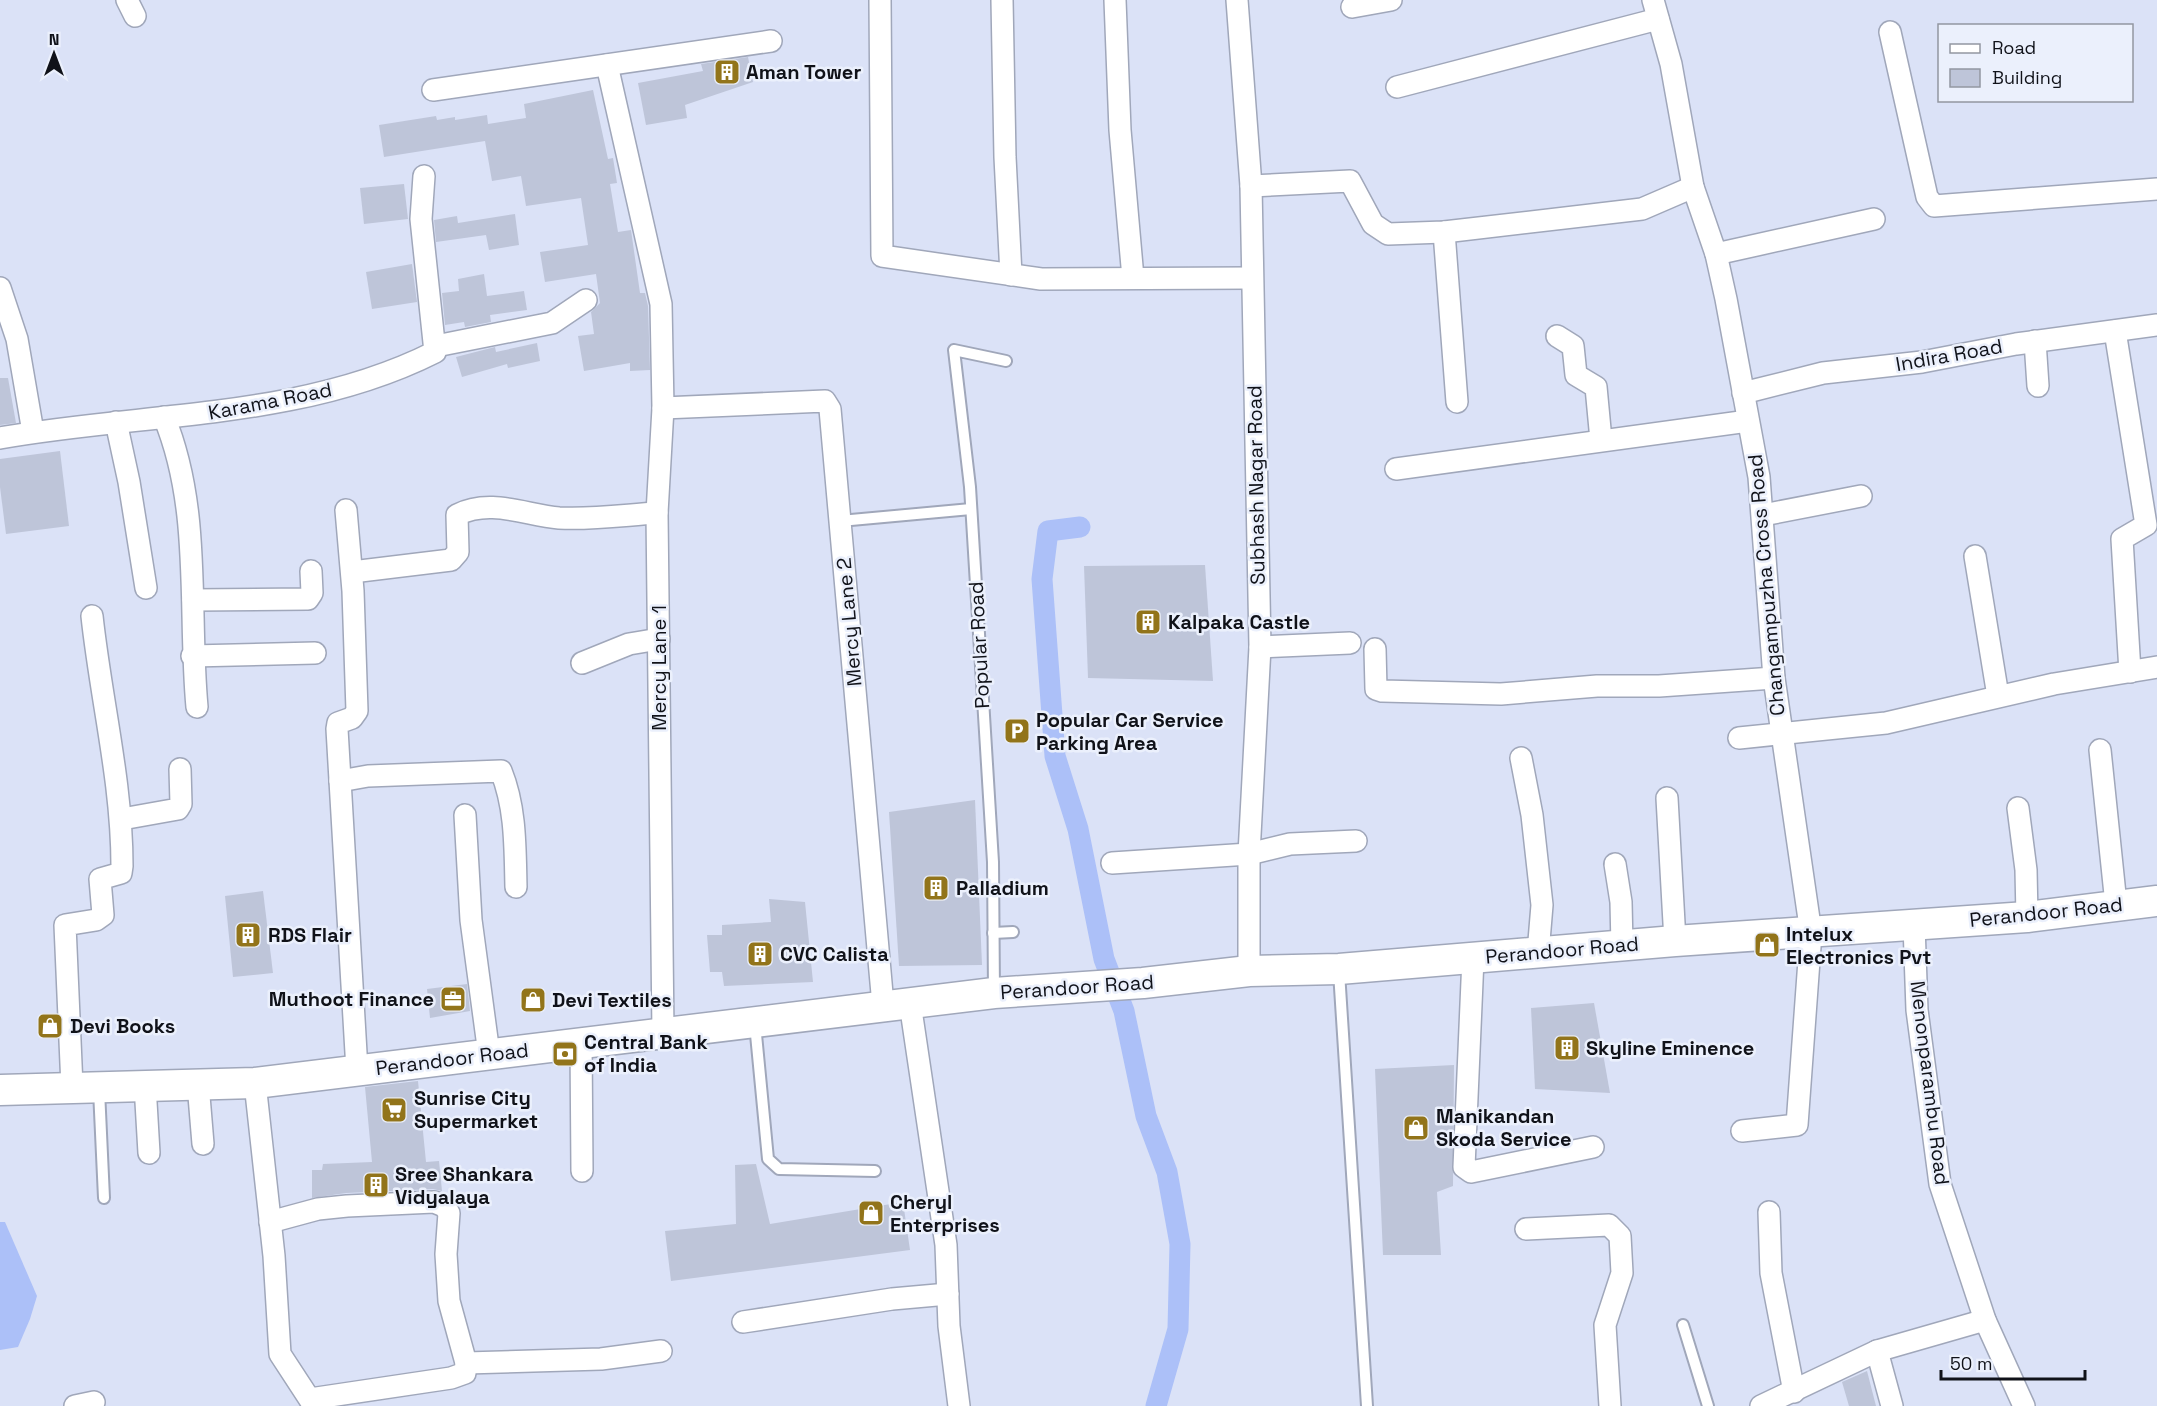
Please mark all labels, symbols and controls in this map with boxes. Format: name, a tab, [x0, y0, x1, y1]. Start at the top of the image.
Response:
north arrow	[24, 24, 84, 84]
legend	[1938, 24, 2133, 102]
text: N	[49, 29, 59, 50]
text: Road	[1992, 36, 2036, 59]
building icon: Aman Tower	[712, 57, 742, 87]
place label: Aman Tower	[746, 59, 861, 85]
text: Building	[1992, 66, 2062, 89]
street label: Indira Road	[1894, 333, 2004, 377]
street label: Karama Road	[206, 376, 334, 426]
street label: Subhash Nagar Road	[1241, 385, 1271, 585]
street label: Changampuzha Cross Road	[1742, 453, 1790, 717]
street label: Mercy Lane 2	[830, 556, 868, 688]
street label: Popular Road	[963, 581, 995, 709]
street label: Mercy Lane 1	[646, 605, 672, 731]
building icon: Kalpaka Castle	[1133, 607, 1163, 637]
place label: Kalpaka Castle	[1168, 609, 1310, 635]
place label: Popular Car Service Parking Area	[1036, 707, 1224, 756]
parking icon: Popular Car Service Parking Area	[1002, 716, 1032, 746]
building icon: Palladium	[921, 873, 951, 903]
place label: Palladium	[956, 875, 1049, 901]
street label: Perandoor Road	[1968, 891, 2124, 933]
building icon: RDS Flair	[233, 920, 263, 950]
place label: Intelux Electronics Pvt	[1786, 921, 1931, 970]
place label: RDS Flair	[268, 922, 352, 948]
street label: Perandoor Road	[1484, 930, 1640, 970]
shop icon: Intelux Electronics Pvt	[1752, 930, 1782, 960]
building icon: CVC Calista	[745, 939, 775, 969]
place label: CVC Calista	[780, 941, 889, 967]
street label: Perandoor Road	[999, 969, 1155, 1005]
street label: Menonparambu Road	[1905, 979, 1955, 1187]
office icon: Muthoot Finance	[438, 984, 468, 1014]
shop icon: Devi Textiles	[518, 985, 548, 1015]
place label: Muthoot Finance	[269, 986, 434, 1012]
place label: Devi Textiles	[552, 987, 672, 1013]
shop icon: Devi Books	[35, 1011, 65, 1041]
place label: Devi Books	[70, 1013, 175, 1039]
place label: Central Bank of India	[584, 1029, 708, 1078]
building icon: Skyline Eminence	[1552, 1033, 1582, 1063]
place label: Skyline Eminence	[1586, 1035, 1754, 1061]
street label: Perandoor Road	[374, 1037, 530, 1081]
bank icon: Central Bank of India	[550, 1039, 580, 1069]
place label: Sunrise City Supermarket	[414, 1085, 538, 1134]
supermarket icon: Sunrise City Supermarket	[379, 1095, 409, 1125]
place label: Manikandan Skoda Service	[1436, 1103, 1572, 1152]
shop icon: Manikandan Skoda Service	[1401, 1113, 1431, 1143]
place label: Sree Shankara Vidyalaya	[395, 1161, 533, 1210]
building icon: Sree Shankara Vidyalaya	[361, 1170, 391, 1200]
place label: Cheryl Enterprises	[890, 1189, 1000, 1238]
shop icon: Cheryl Enterprises	[856, 1198, 886, 1228]
scale bar	[1941, 1343, 2085, 1381]
text: 50 m	[1950, 1352, 1992, 1375]

